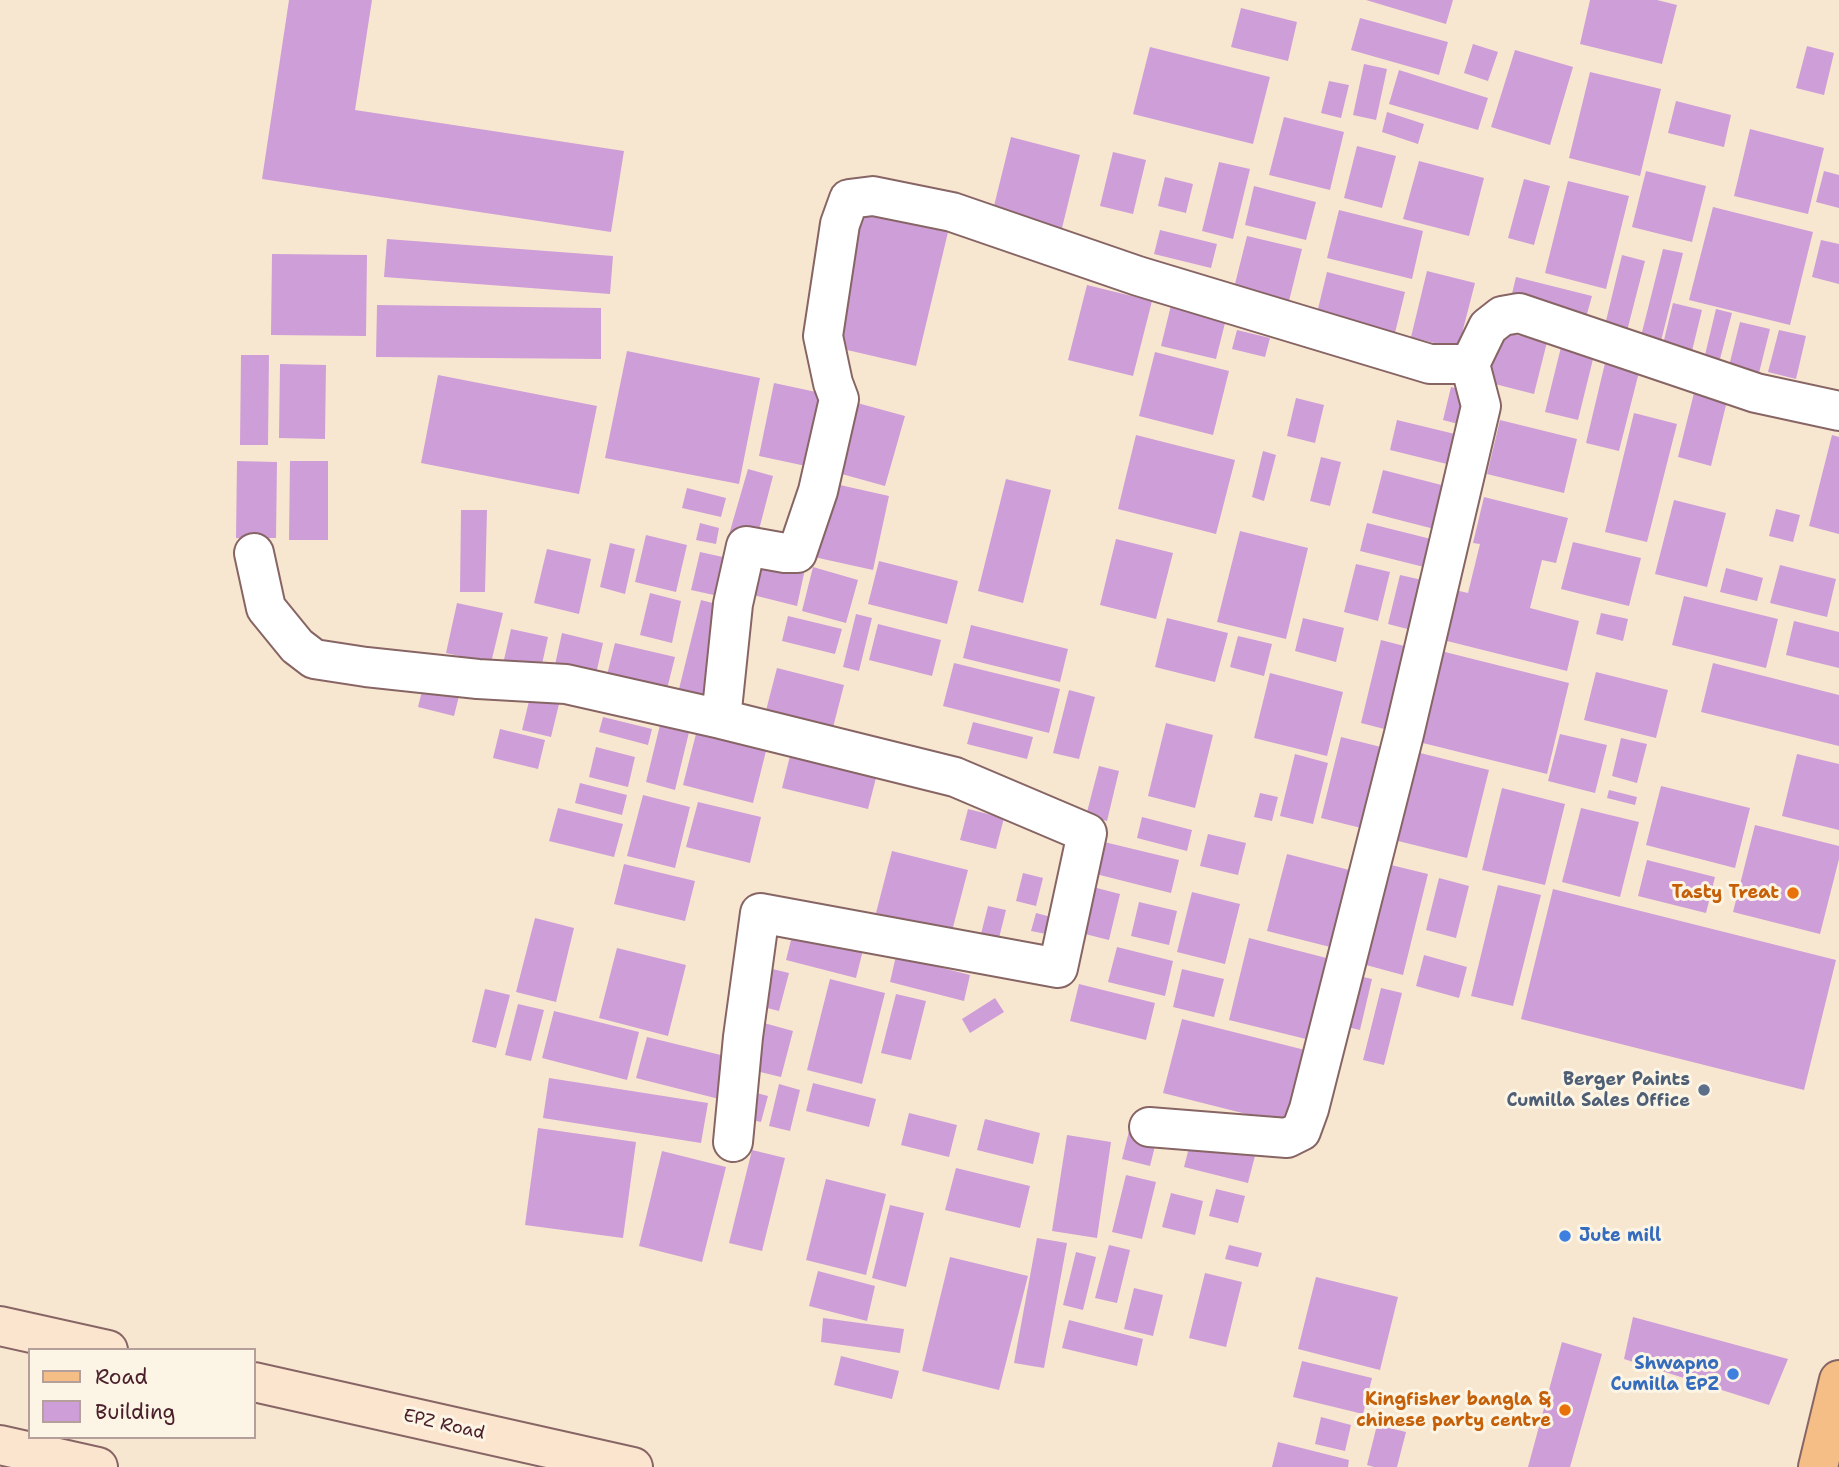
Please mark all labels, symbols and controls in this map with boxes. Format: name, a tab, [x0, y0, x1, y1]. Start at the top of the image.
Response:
place label: Tasty Treat	[1672, 882, 1779, 904]
marker: Tasty Treat	[1785, 885, 1801, 901]
place label: Berger Paints Cumilla Sales Office	[1507, 1069, 1690, 1112]
marker: Berger Paints Cumilla Sales Office	[1696, 1082, 1712, 1098]
place label: Jute mill	[1579, 1225, 1661, 1247]
marker: Jute mill	[1557, 1228, 1573, 1244]
legend	[28, 1348, 256, 1439]
place label: Shwapno Cumilla EPZ	[1611, 1353, 1719, 1396]
text: Road	[95, 1363, 148, 1391]
marker: Shwapno Cumilla EPZ	[1725, 1366, 1741, 1382]
place label: Kingfisher bangla & chinese party centre	[1356, 1389, 1551, 1432]
text: Building	[95, 1398, 175, 1426]
marker: Kingfisher bangla & chinese party centre	[1557, 1402, 1573, 1418]
street label: EPZ Road	[401, 1405, 487, 1445]

